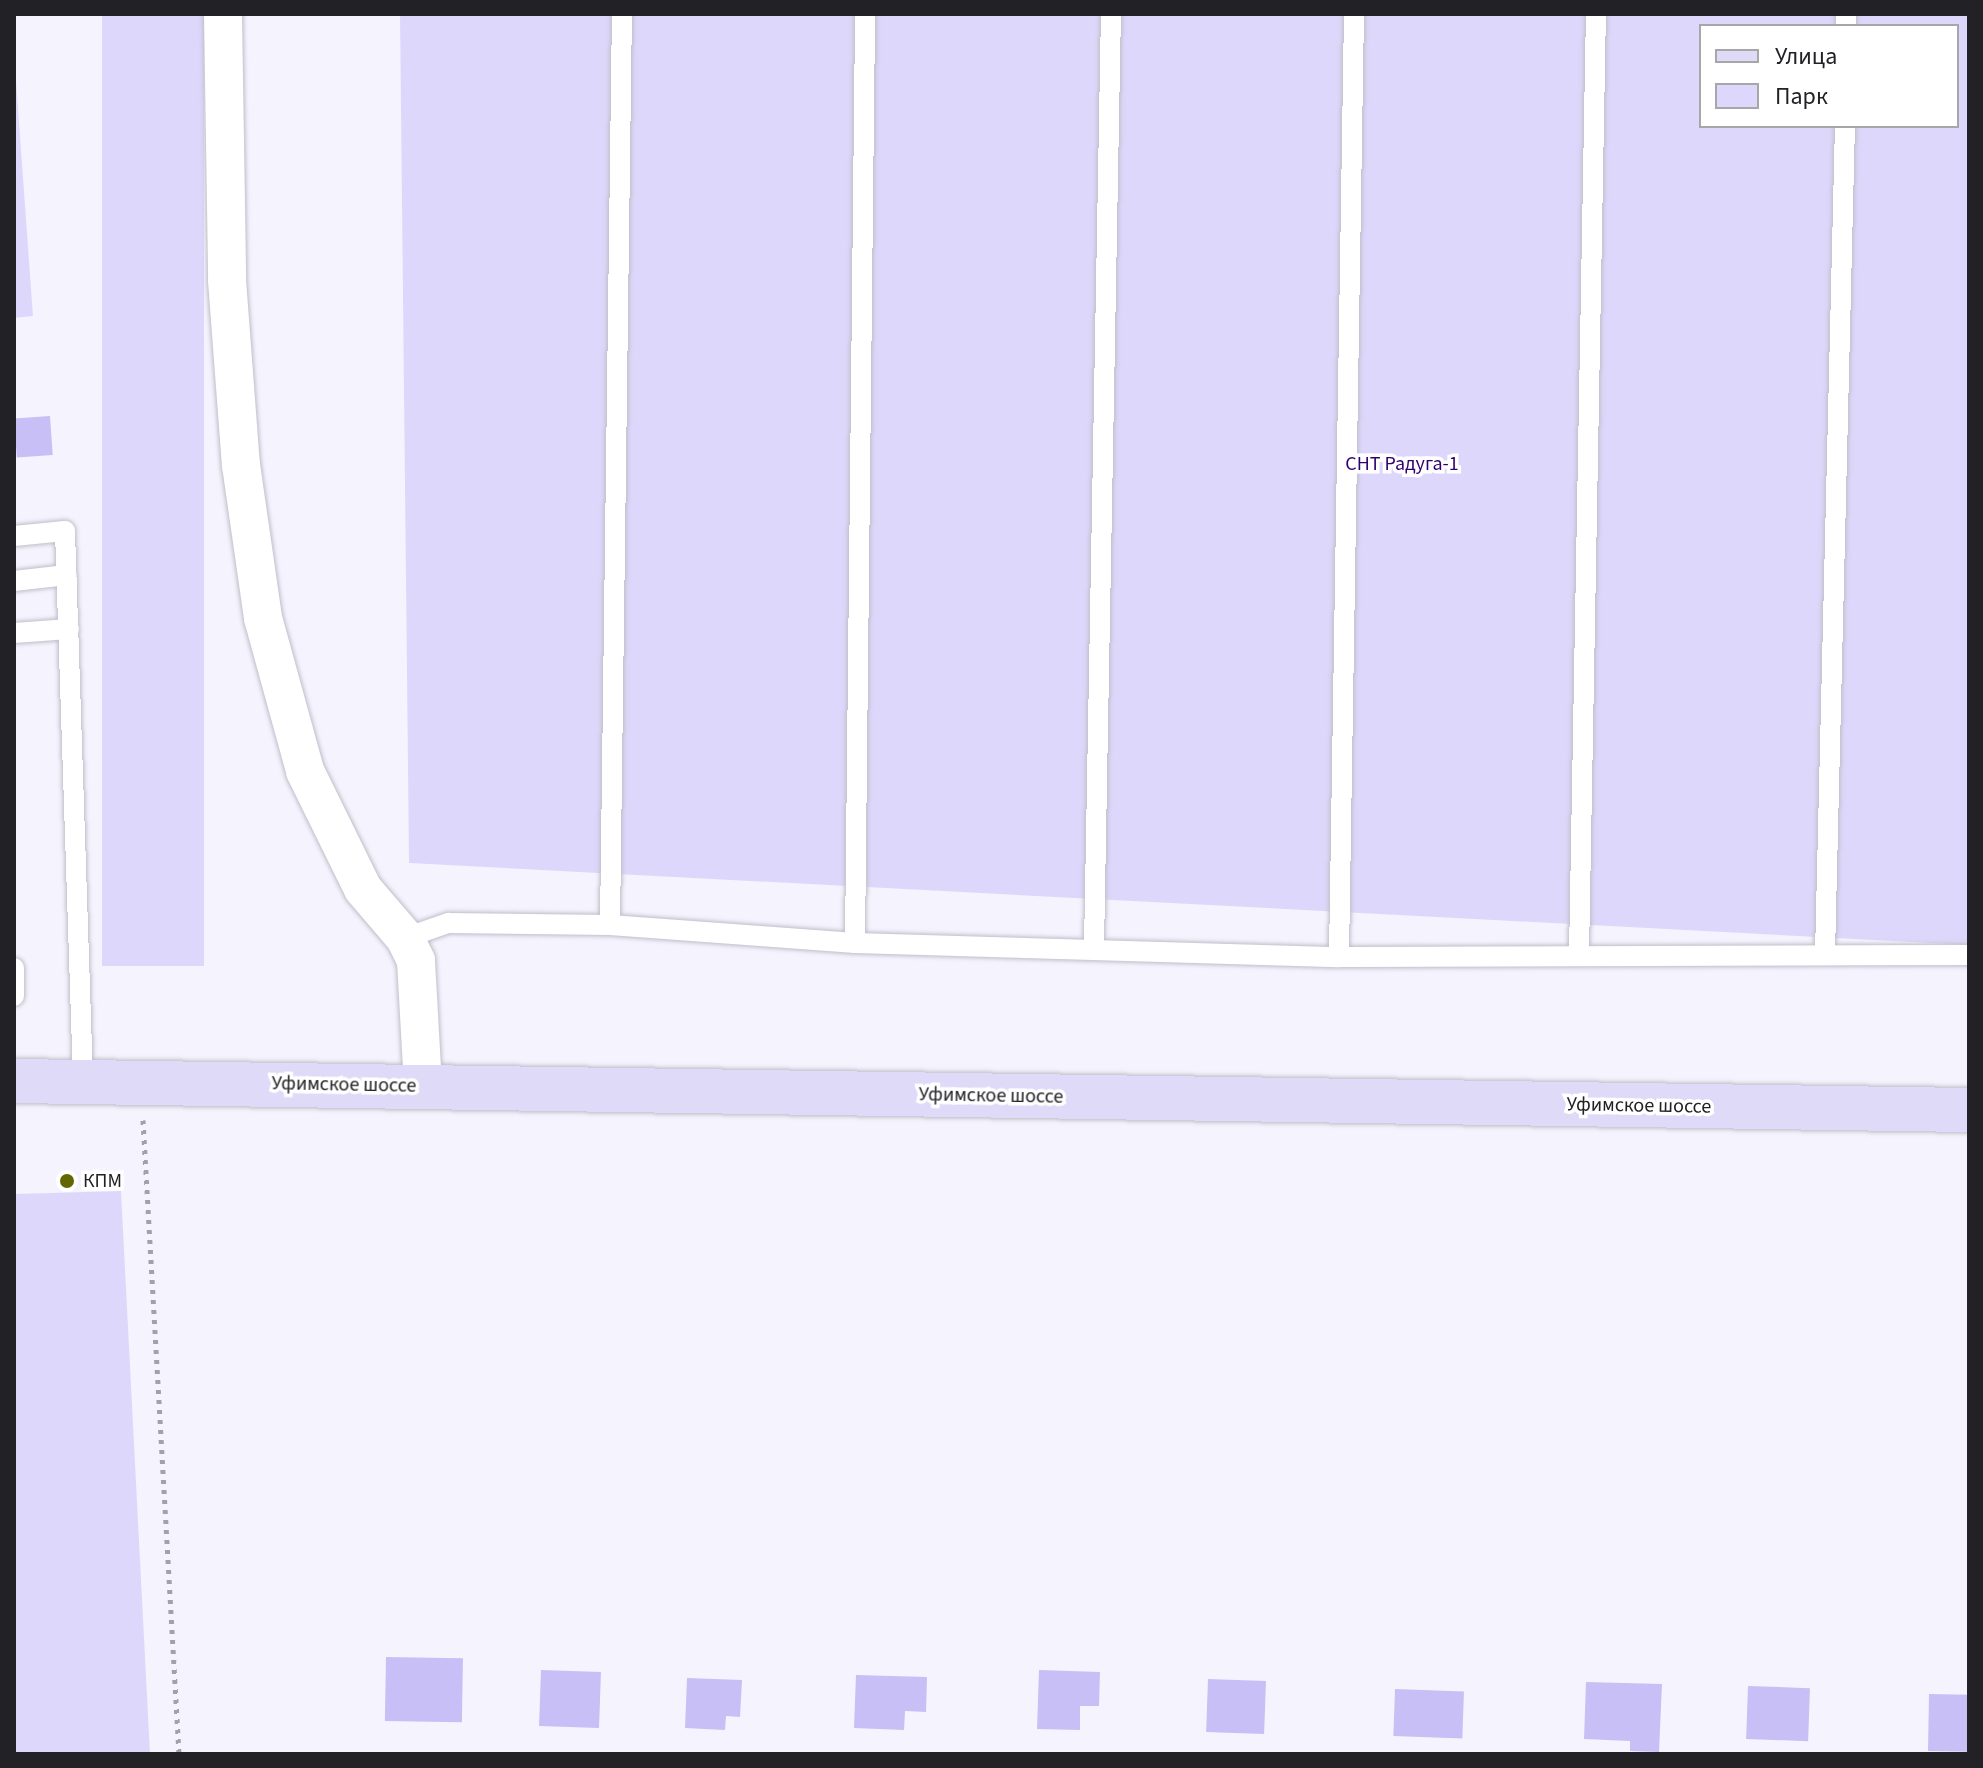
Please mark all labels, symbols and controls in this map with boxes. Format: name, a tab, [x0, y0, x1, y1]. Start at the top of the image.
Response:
legend	[1699, 24, 1959, 128]
text: Улица	[1775, 39, 1837, 74]
text: Парк	[1775, 79, 1828, 114]
park label: СНТ Радуга-1	[1345, 452, 1459, 476]
street label: Уфимское шоссе	[271, 1072, 417, 1098]
street label: Уфимское шоссе	[918, 1083, 1064, 1109]
street label: Уфимское шоссе	[1566, 1093, 1712, 1119]
place label: КПМ	[83, 1169, 122, 1193]
marker: КПМ	[58, 1172, 76, 1190]

